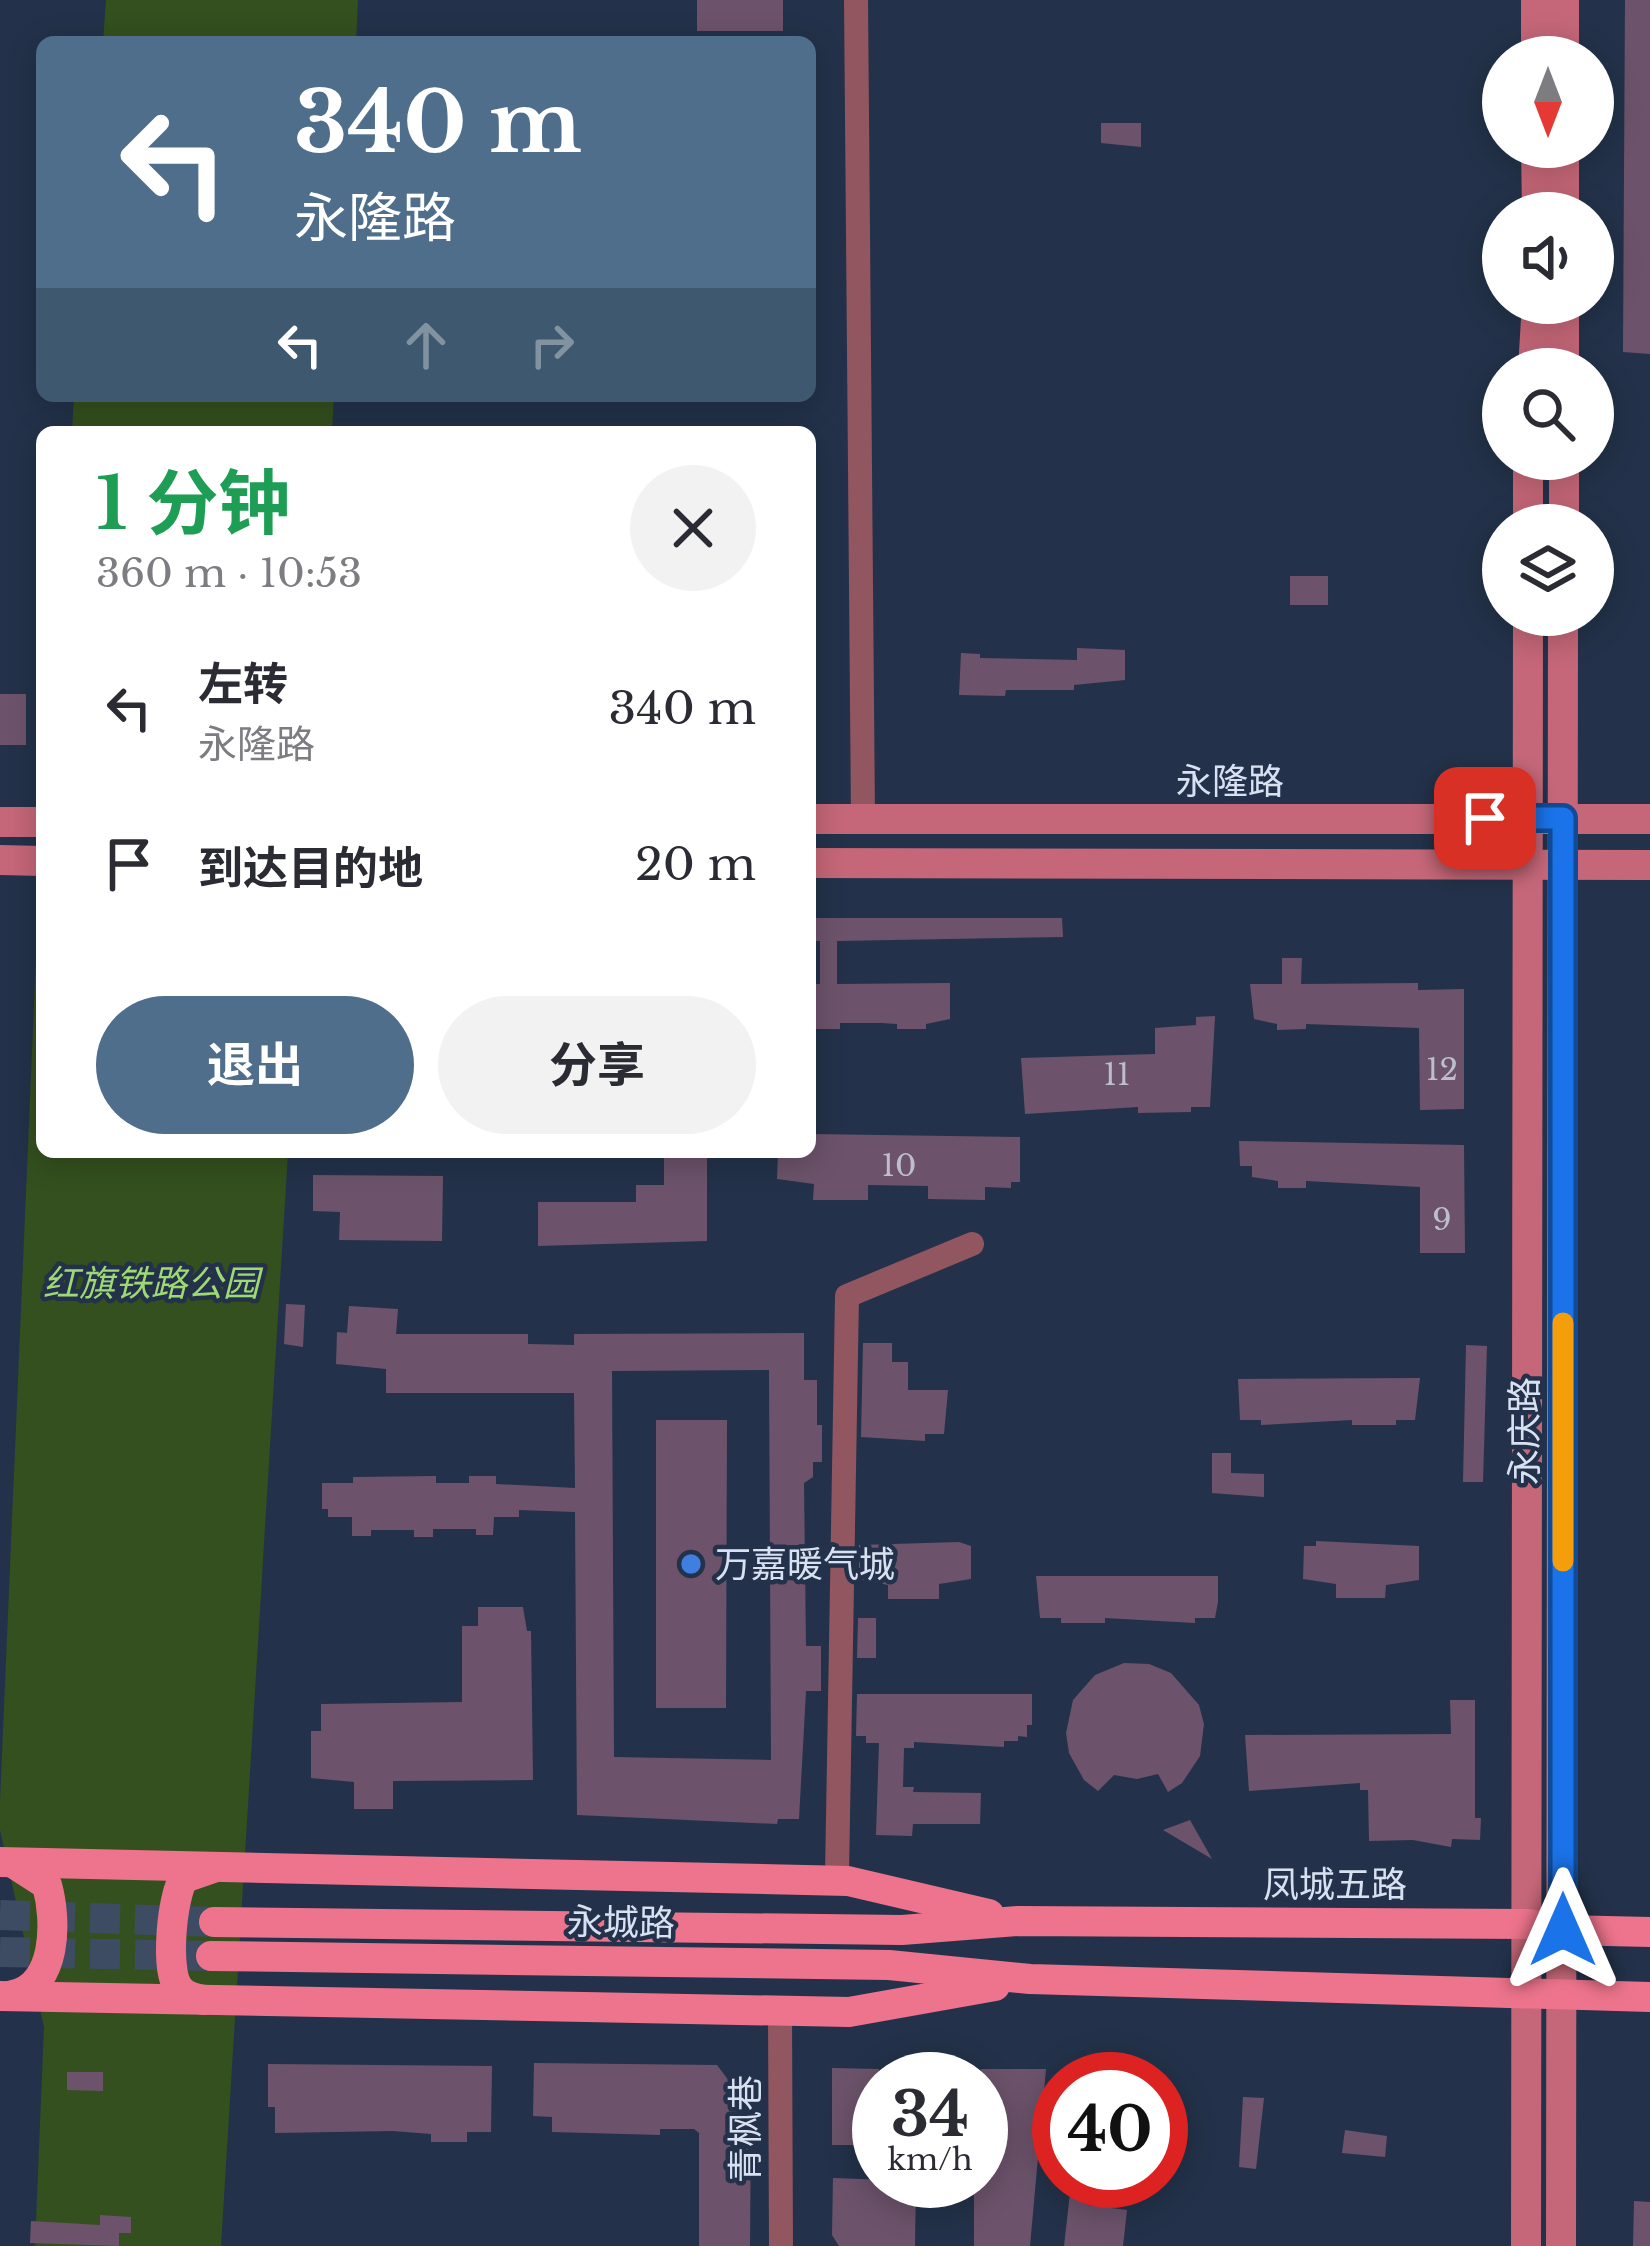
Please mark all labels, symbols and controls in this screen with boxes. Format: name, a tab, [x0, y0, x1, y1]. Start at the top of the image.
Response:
north arrow	[1482, 36, 1614, 168]
map controls	[1482, 36, 1614, 636]
text: 340 m	[294, 71, 582, 175]
icon: left	[96, 84, 252, 240]
text: 永隆路	[294, 185, 456, 252]
button: sound	[1482, 192, 1614, 324]
icon: left	[267, 312, 333, 378]
icon: ahead	[393, 312, 459, 378]
icon: right	[519, 312, 585, 378]
button: search	[1482, 348, 1614, 480]
text: 1 分钟	[96, 459, 291, 548]
button: close	[630, 465, 756, 591]
button: layers	[1482, 504, 1614, 636]
text: 360 m · 10:53	[96, 549, 362, 598]
text: 左转	[198, 656, 288, 712]
icon: left	[96, 675, 162, 741]
text: 340 m	[609, 680, 756, 736]
text: 永隆路	[198, 720, 315, 769]
street label: 永隆路	[1176, 759, 1284, 804]
pin	[1434, 767, 1536, 869]
icon: arrive	[1452, 785, 1518, 851]
icon: arrive	[96, 831, 162, 897]
text: 20 m	[635, 836, 756, 892]
text: 到达目的地	[198, 840, 423, 896]
button: 退出	[96, 996, 414, 1134]
button: 分享	[438, 996, 756, 1134]
house number: 12	[1426, 1051, 1458, 1088]
house number: 11	[1104, 1056, 1130, 1093]
house number: 10	[882, 1147, 916, 1184]
house number: 9	[1432, 1201, 1452, 1238]
park label: 红旗铁路公园	[43, 1261, 264, 1306]
street label: 永庆路	[1502, 1377, 1547, 1485]
place label: 万嘉暖气城	[715, 1542, 895, 1587]
marker: 万嘉暖气城	[678, 1551, 704, 1577]
street label: 凤城五路	[1263, 1862, 1407, 1907]
position arrow	[1500, 1867, 1626, 1993]
street label: 永城路	[567, 1899, 675, 1946]
speed limit sign: 40	[1032, 2052, 1188, 2208]
street label: 青枫巷	[723, 2075, 768, 2183]
text: 34	[891, 2078, 969, 2152]
text: km/h	[887, 2141, 973, 2178]

